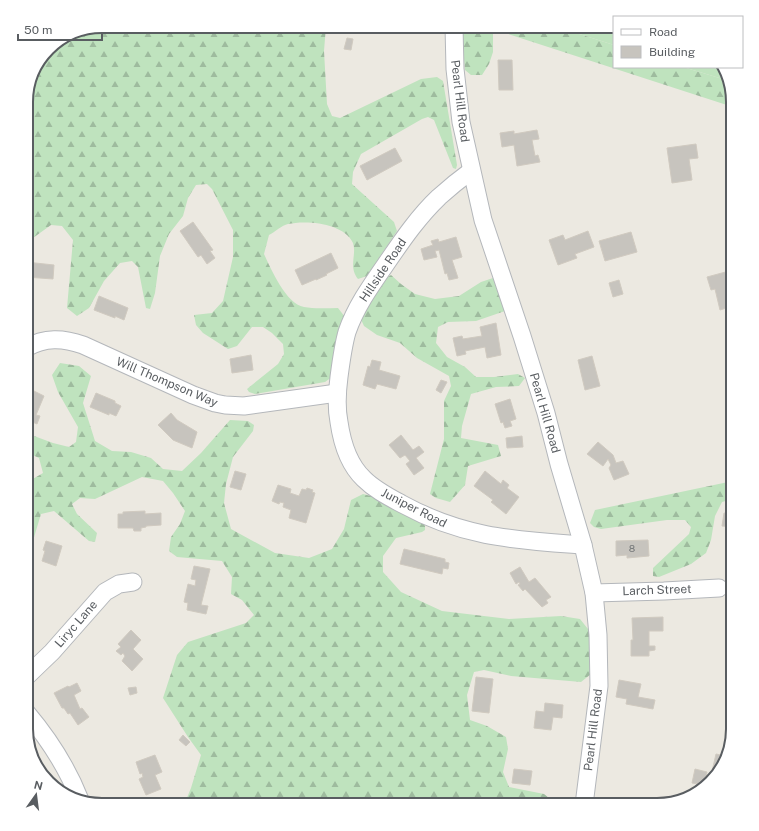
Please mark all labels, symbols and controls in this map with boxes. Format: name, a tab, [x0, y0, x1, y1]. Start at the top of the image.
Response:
scale bar	[18, 16, 102, 42]
legend	[613, 16, 743, 68]
text: 50 m	[24, 23, 52, 37]
text: Road	[649, 25, 677, 39]
text: Building	[649, 45, 695, 59]
street label: Pearl Hill Road	[448, 59, 472, 143]
street label: Hillside Road	[357, 236, 409, 304]
street label: Will Thompson Way	[114, 354, 220, 410]
street label: Pearl Hill Road	[527, 371, 563, 455]
street label: Juniper Road	[379, 485, 449, 531]
house number: 8	[629, 542, 635, 554]
street label: Larch Street	[622, 582, 692, 598]
street label: Liryc Lane	[52, 598, 100, 650]
street label: Pearl Hill Road	[581, 688, 605, 772]
north arrow	[16, 775, 56, 815]
text: N	[33, 778, 44, 792]

